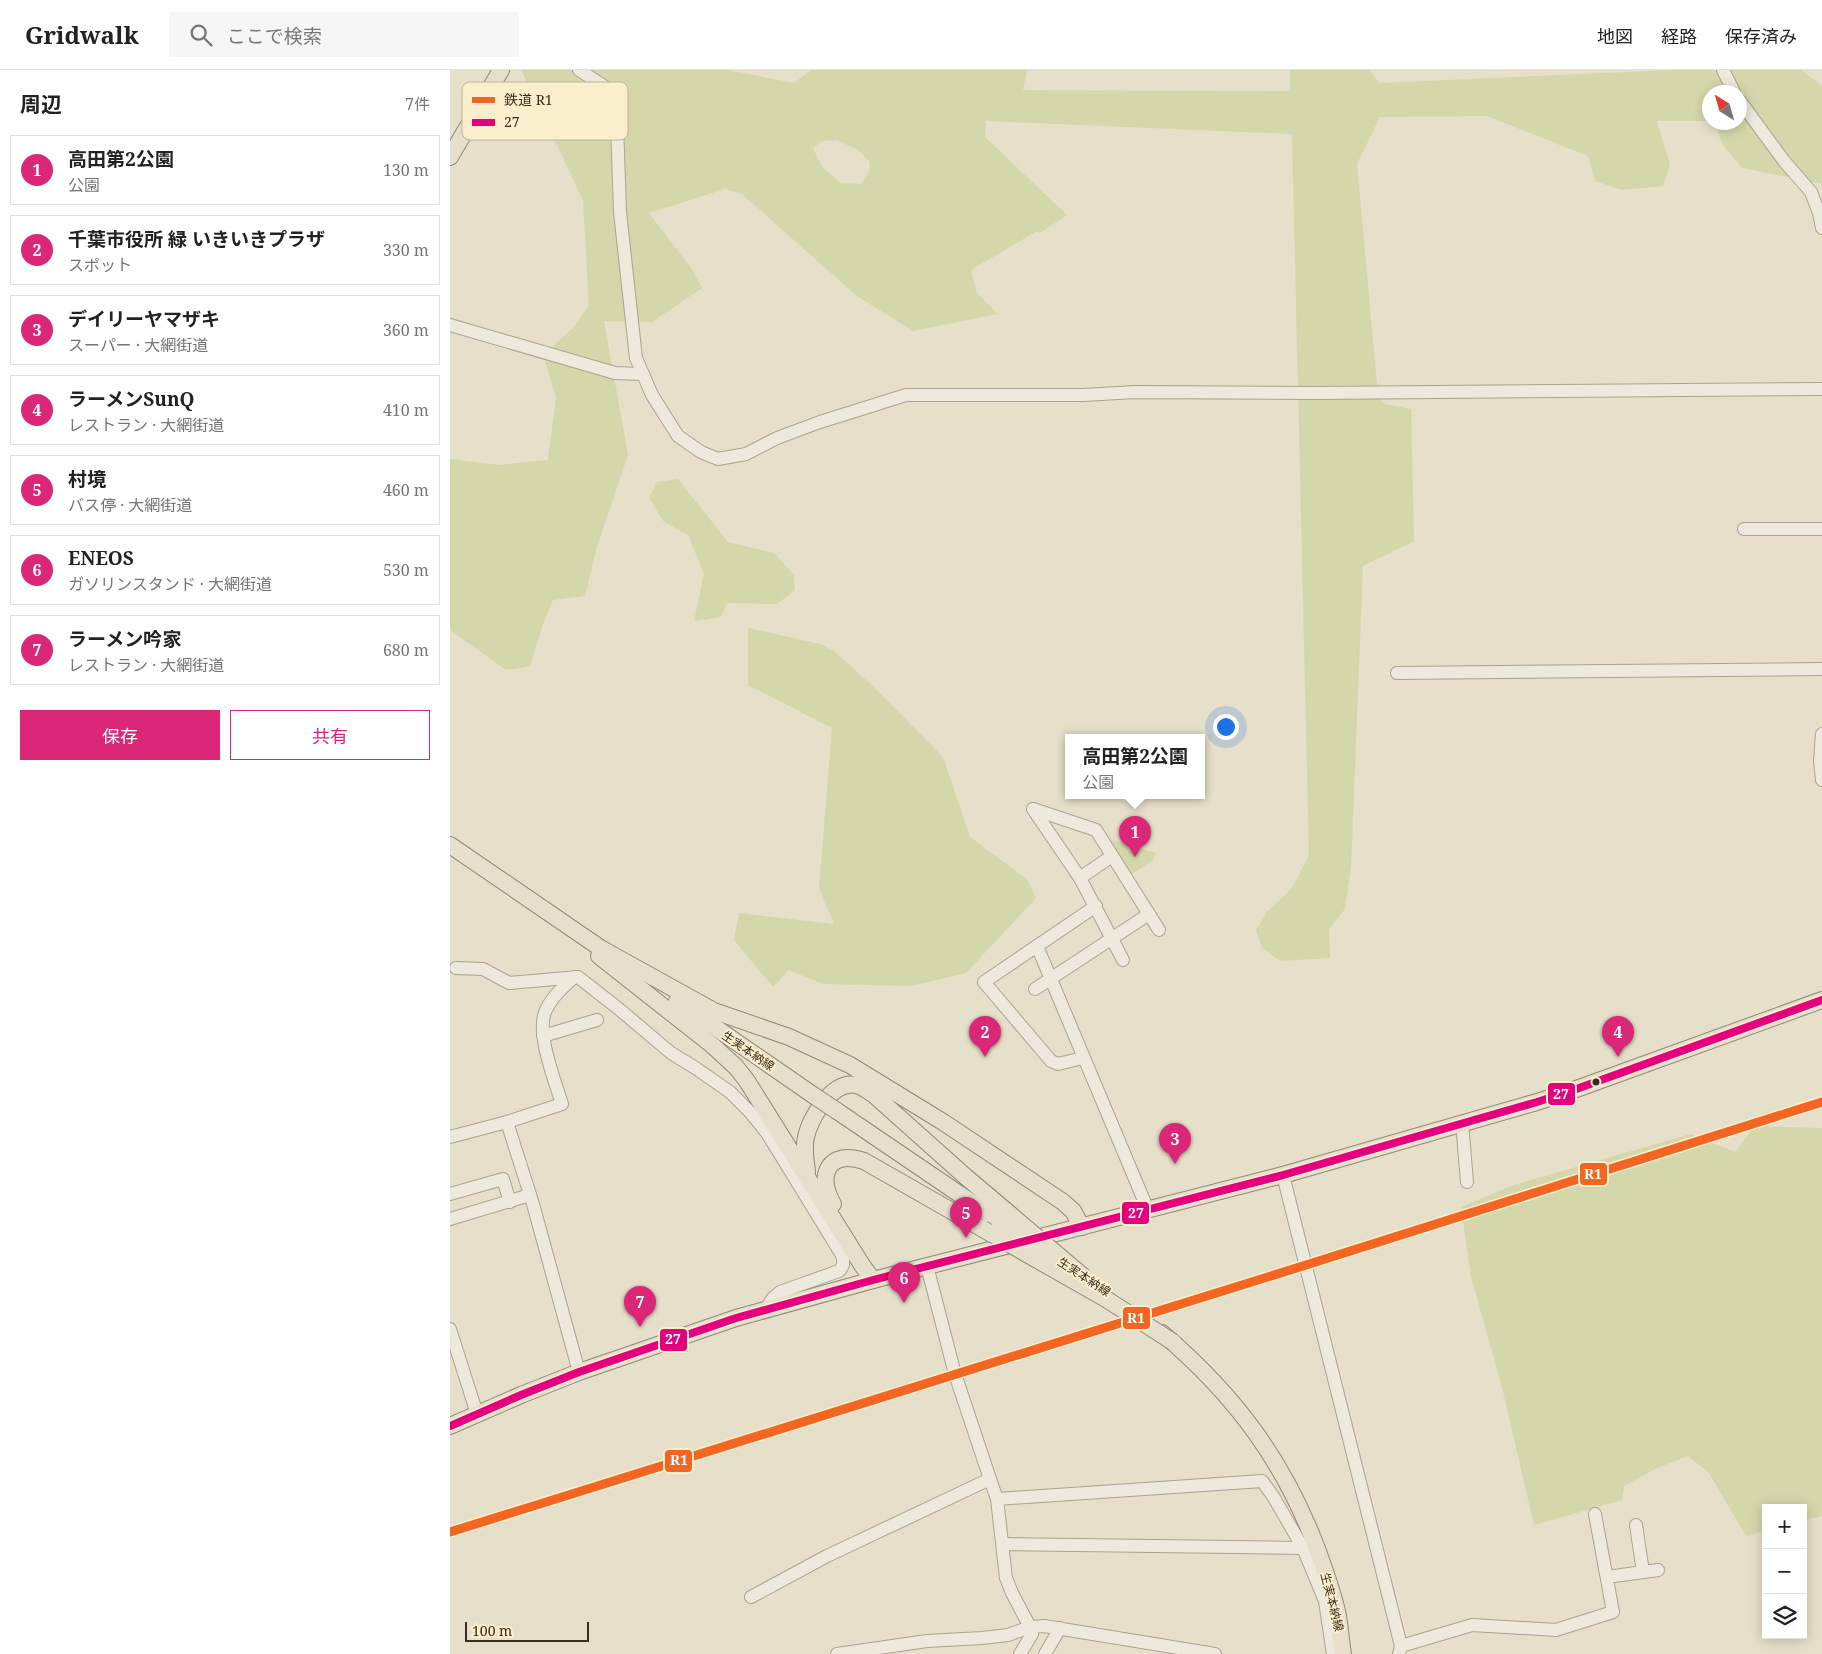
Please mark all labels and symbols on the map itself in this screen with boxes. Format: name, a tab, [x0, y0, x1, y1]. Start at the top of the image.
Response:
legend	[462, 82, 628, 140]
north arrow	[1702, 85, 1747, 130]
text: 鉄道 R1	[504, 90, 553, 109]
text: 27	[504, 112, 520, 131]
your location	[1213, 714, 1239, 740]
pin: 1	[1119, 816, 1151, 857]
pin: 2	[969, 1016, 1001, 1057]
pin: 4	[1602, 1016, 1634, 1057]
street label: 生実本納線	[719, 1027, 778, 1074]
unlabelled marker	[1591, 1077, 1601, 1087]
line badge: 27	[1547, 1082, 1576, 1106]
text: 27	[1553, 1084, 1569, 1103]
pin: 3	[1159, 1123, 1191, 1164]
line badge: R1	[1579, 1162, 1608, 1186]
text: R1	[1584, 1164, 1602, 1183]
pin: 5	[950, 1197, 982, 1238]
line badge: 27	[1121, 1201, 1150, 1225]
text: 27	[1128, 1203, 1144, 1222]
street label: 生実本納線	[1054, 1253, 1114, 1300]
pin: 6	[888, 1262, 920, 1303]
pin: 7	[624, 1286, 656, 1327]
line badge: R1	[1122, 1306, 1151, 1330]
text: R1	[1127, 1308, 1145, 1327]
line badge: 27	[659, 1328, 688, 1352]
text: 27	[665, 1329, 681, 1348]
line badge: R1	[664, 1449, 693, 1473]
text: R1	[670, 1450, 688, 1469]
street label: 生実本納線	[1317, 1571, 1348, 1633]
scale bar	[465, 1619, 589, 1642]

